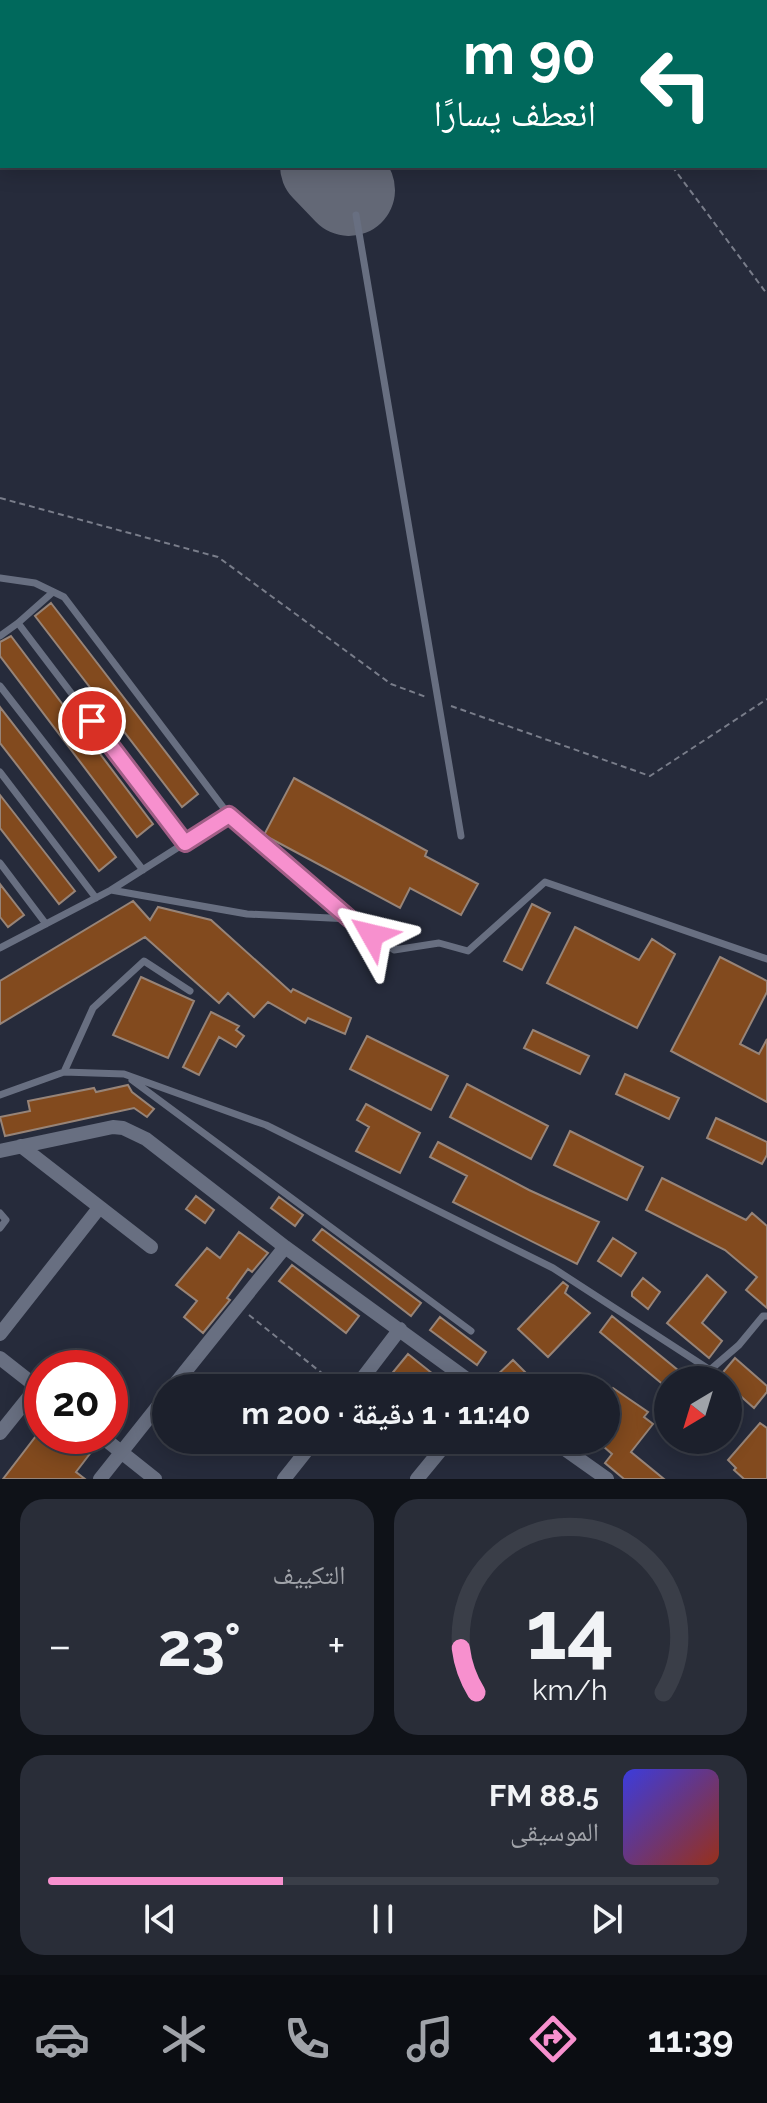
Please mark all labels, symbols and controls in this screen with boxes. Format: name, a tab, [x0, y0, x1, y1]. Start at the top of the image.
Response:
text: 90 m	[463, 21, 596, 87]
icon: left	[624, 32, 728, 136]
text: انعطف يسارًا	[434, 92, 596, 134]
pin	[58, 687, 126, 755]
icon: arrive	[70, 699, 114, 743]
position arrow	[330, 893, 414, 977]
speed limit sign: 20	[24, 1350, 128, 1454]
north arrow	[654, 1366, 742, 1454]
map controls	[654, 1366, 742, 1454]
text: 11:40 · 1 دقيقة · 200 m	[242, 1396, 530, 1431]
text: التكييف	[273, 1560, 346, 1590]
text: 14	[526, 1581, 615, 1678]
text: 23°	[158, 1610, 241, 1680]
text: −	[48, 1620, 72, 1671]
text: +	[327, 1620, 345, 1671]
text: km/h	[533, 1673, 608, 1707]
text: 88.5 FM	[489, 1778, 599, 1813]
text: الموسيقى	[510, 1817, 599, 1847]
icon: previous	[138, 1897, 182, 1941]
icon: pause	[361, 1897, 405, 1941]
icon: next	[585, 1897, 629, 1941]
icon: car	[34, 2011, 90, 2067]
icon: climate	[156, 2011, 212, 2067]
icon: phone	[279, 2011, 335, 2067]
icon: music	[402, 2011, 458, 2067]
icon: directions	[525, 2011, 581, 2067]
text: 11:39	[648, 2018, 734, 2060]

